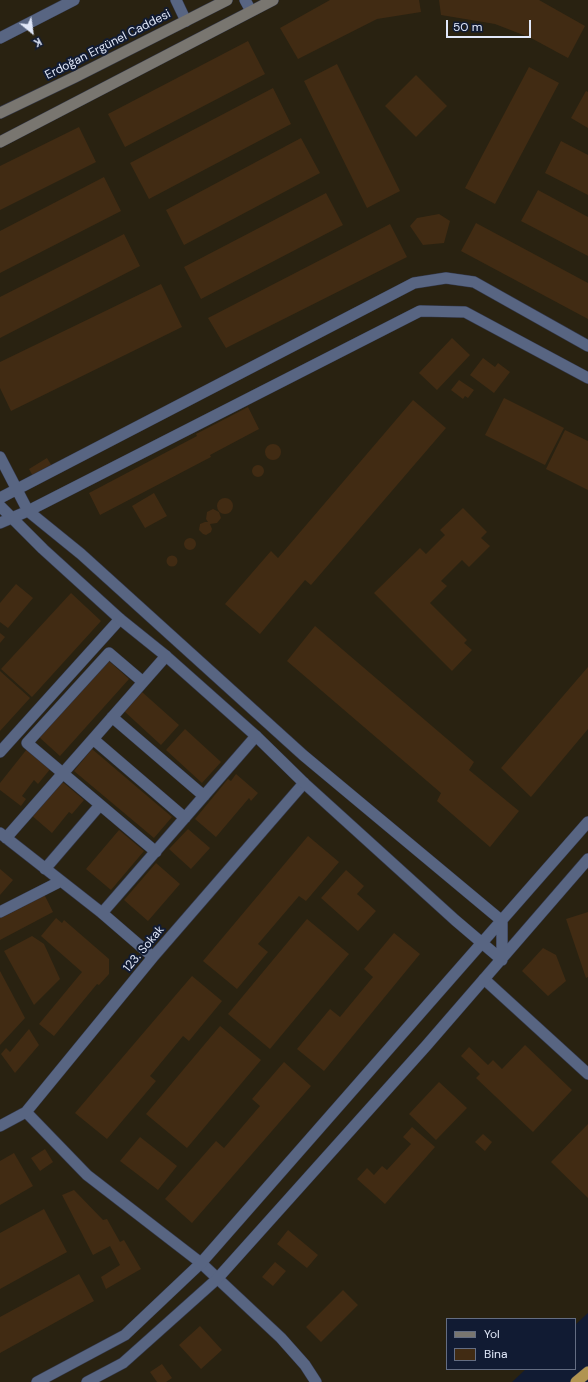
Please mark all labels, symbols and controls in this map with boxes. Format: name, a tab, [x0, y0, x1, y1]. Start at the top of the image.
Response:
street label: Erdoğan Ergünel Caddesi	[43, 7, 173, 83]
north arrow	[12, 12, 52, 52]
scale bar	[448, 12, 533, 38]
text: 50 m	[453, 19, 482, 35]
text: K	[31, 35, 44, 50]
street label: 123. Sokak	[120, 923, 168, 975]
legend	[446, 1318, 576, 1370]
text: Yol	[484, 1326, 500, 1342]
text: Bina	[484, 1346, 508, 1362]

